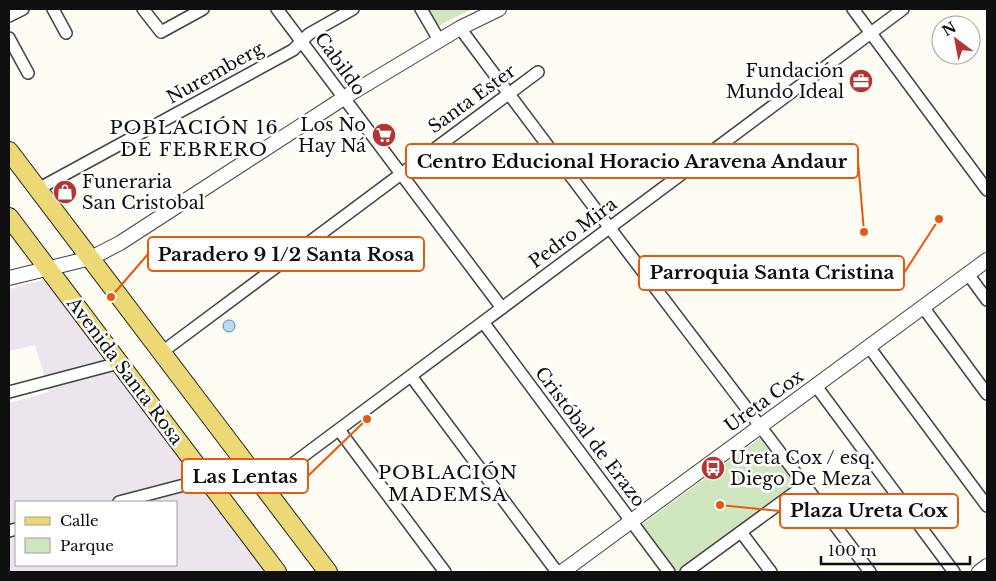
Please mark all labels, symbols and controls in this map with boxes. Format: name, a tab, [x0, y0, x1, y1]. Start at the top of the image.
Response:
north arrow	[931, 15, 981, 65]
text: N	[939, 18, 959, 40]
street label: Cabildo	[310, 28, 370, 100]
street label: Nuremberg	[163, 37, 267, 109]
street label: Santa Ester	[424, 60, 520, 138]
place label: Fundación Mundo Ideal	[726, 60, 844, 103]
office icon: Fundación Mundo Ideal	[848, 68, 874, 94]
place label: Los No Hay Ná	[298, 114, 366, 157]
district label: POBLACIÓN 16 DE FEBRERO	[109, 116, 279, 161]
supermarket icon: Los No Hay Ná	[371, 122, 397, 148]
callout: Centro Educional Horacio Aravena Andaur	[406, 144, 858, 178]
text: Centro Educional Horacio Aravena Andaur	[417, 150, 848, 173]
place label: Funeraria San Cristobal	[82, 171, 205, 214]
shop icon: Funeraria San Cristobal	[52, 179, 78, 205]
street label: Pedro Mira	[525, 193, 621, 273]
callout: Paradero 9 1/2 Santa Rosa	[148, 237, 424, 271]
text: Paradero 9 1/2 Santa Rosa	[158, 243, 414, 266]
callout: Parroquia Santa Cristina	[639, 256, 904, 290]
text: Parroquia Santa Cristina	[650, 261, 895, 284]
street label: Avenida Santa Rosa	[62, 292, 188, 449]
street label: Cristóbal de Erazo	[530, 363, 650, 511]
street label: Ureta Cox	[720, 365, 808, 437]
place label: Ureta Cox / esq. Diego De Meza	[730, 447, 875, 490]
bus stop icon: Ureta Cox / esq. Diego De Meza	[700, 455, 726, 481]
callout: Las Lentas	[182, 459, 308, 493]
district label: POBLACIÓN MADEMSA	[378, 461, 518, 506]
text: Las Lentas	[192, 465, 298, 488]
callout: Plaza Ureta Cox	[780, 494, 958, 528]
text: Plaza Ureta Cox	[790, 499, 949, 522]
legend	[15, 501, 178, 566]
text: Calle	[60, 511, 99, 530]
scale bar	[821, 534, 970, 566]
text: Parque	[60, 536, 114, 555]
text: 100 m	[828, 541, 877, 560]

